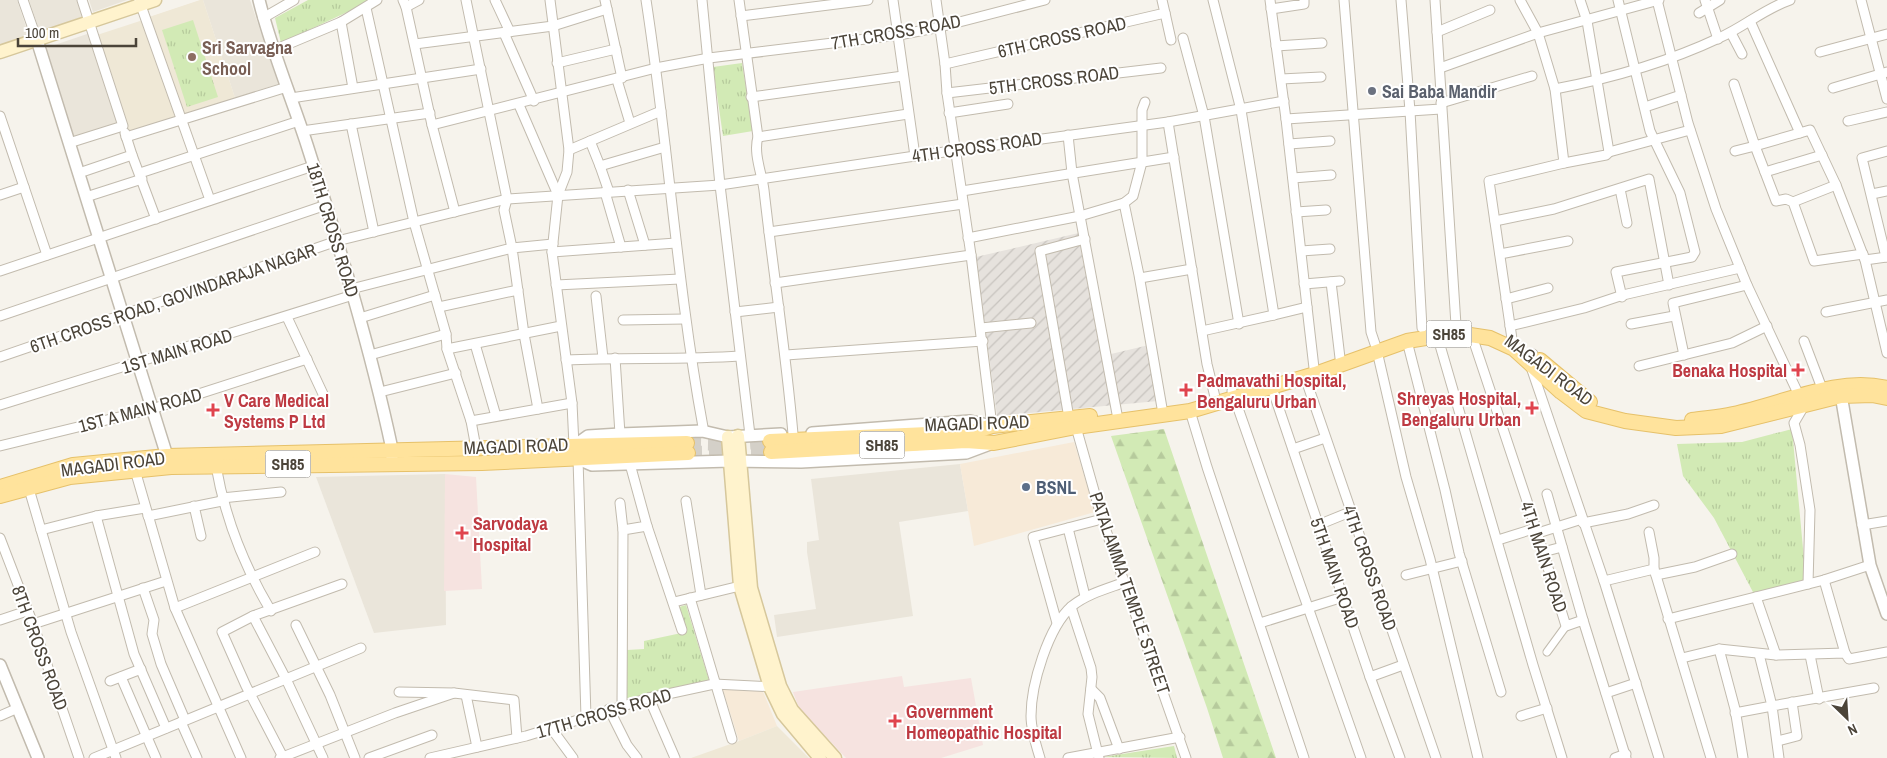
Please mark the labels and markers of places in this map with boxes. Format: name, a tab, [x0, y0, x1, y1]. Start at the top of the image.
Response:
place label: Sri Sarvagna School	[202, 35, 293, 81]
marker: Sri Sarvagna School	[186, 51, 198, 63]
place label: Sai Baba Mandir	[1382, 79, 1497, 104]
marker: Sai Baba Mandir	[1366, 85, 1378, 97]
place label: Benaka Hospital	[1672, 358, 1787, 383]
marker: Benaka Hospital	[1791, 363, 1805, 377]
place label: Padmavathi Hospital, Bengaluru Urban	[1197, 368, 1346, 414]
marker: Padmavathi Hospital, Bengaluru Urban	[1179, 383, 1193, 397]
place label: Shreyas Hospital, Bengaluru Urban	[1397, 386, 1521, 432]
place label: V Care Medical Systems P Ltd	[224, 388, 329, 434]
marker: Shreyas Hospital, Bengaluru Urban	[1525, 401, 1539, 415]
marker: V Care Medical Systems P Ltd	[206, 403, 220, 417]
place label: BSNL	[1036, 475, 1076, 500]
marker: BSNL	[1020, 481, 1032, 493]
place label: Sarvodaya Hospital	[473, 511, 548, 557]
marker: Sarvodaya Hospital	[455, 526, 469, 540]
place label: Government Homeopathic Hospital	[906, 699, 1062, 745]
marker: Government Homeopathic Hospital	[888, 714, 902, 728]

